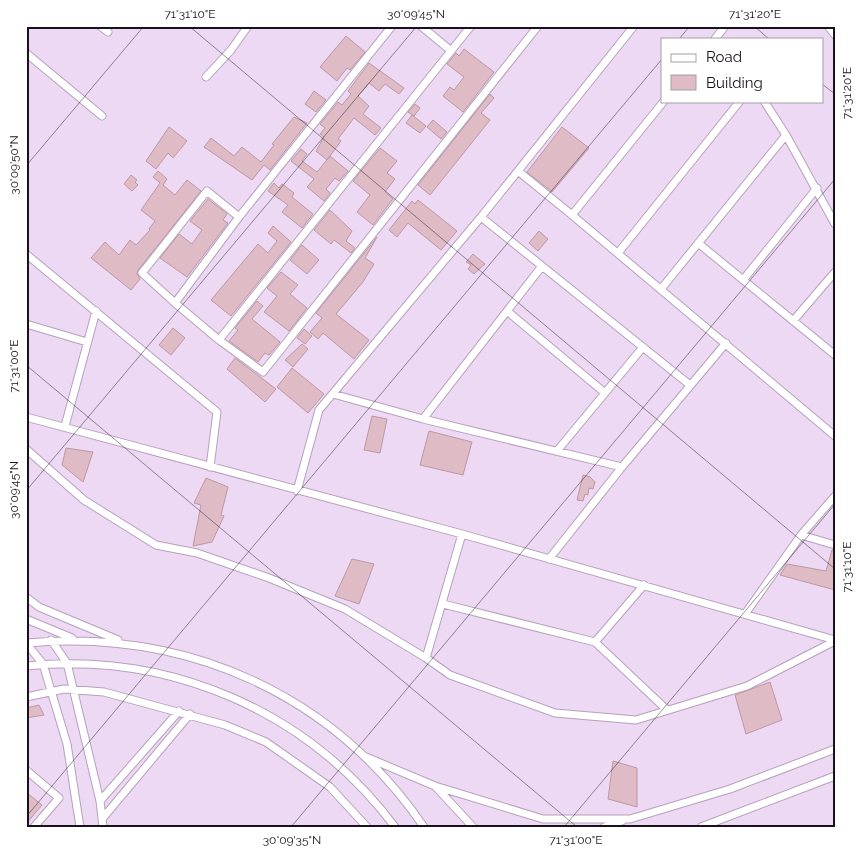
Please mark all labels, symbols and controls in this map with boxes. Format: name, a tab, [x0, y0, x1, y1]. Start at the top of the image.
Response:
text: 71°31'10"E	[164, 7, 216, 21]
text: 30°09'45"N	[387, 7, 445, 21]
text: 71°31'20"E	[729, 7, 781, 21]
legend	[661, 38, 824, 102]
text: Road	[706, 48, 742, 66]
text: 71°31'20"E	[840, 67, 854, 119]
text: Building	[706, 74, 763, 92]
text: 30°09'50"N	[7, 135, 21, 195]
text: 71°31'00"E	[7, 339, 21, 393]
text: 30°09'45"N	[7, 461, 21, 519]
text: 71°31'10"E	[840, 541, 854, 593]
text: 30°09'35"N	[263, 833, 321, 847]
text: 71°31'00"E	[549, 833, 603, 847]

